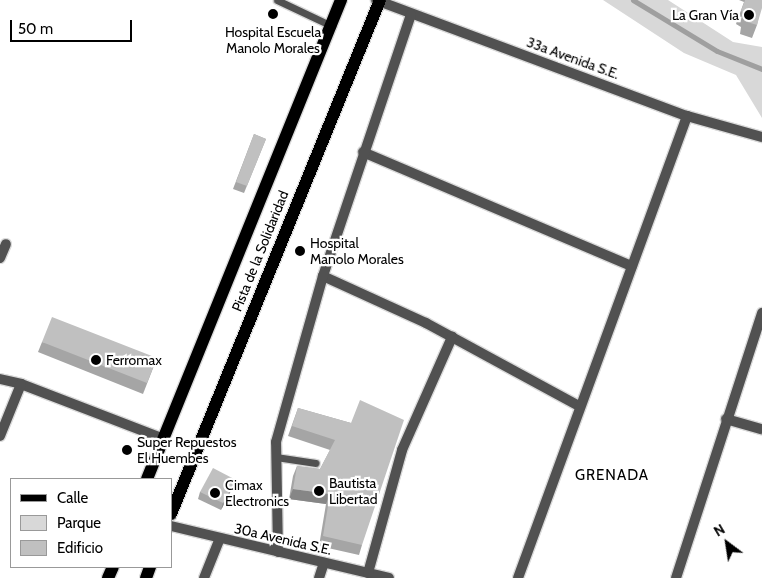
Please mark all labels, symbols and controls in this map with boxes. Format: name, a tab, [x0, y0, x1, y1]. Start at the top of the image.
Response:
marker: Hospital Escuela Manolo Morales	[266, 7, 280, 21]
place label: La Gran Vía	[672, 7, 739, 23]
marker: La Gran Vía	[743, 9, 755, 21]
scale bar	[12, 10, 135, 42]
text: 50 m	[18, 20, 53, 38]
place label: Hospital Escuela Manolo Morales	[225, 24, 321, 56]
street label: 33a Avenida S.E.	[524, 33, 622, 83]
street label: Pista de la Solidaridad	[228, 188, 292, 314]
place label: Hospital Manolo Morales	[310, 235, 404, 268]
marker: Hospital Manolo Morales	[294, 245, 306, 257]
place label: Ferromax	[106, 352, 162, 368]
marker: Ferromax	[90, 354, 102, 366]
place label: Super Repuestos El Huembes	[137, 434, 237, 467]
marker: Super Repuestos El Huembes	[121, 444, 133, 456]
district label: GRENADA	[574, 467, 650, 485]
place label: Bautista Libertad	[329, 475, 378, 508]
place label: Cimax Electronics	[225, 477, 289, 510]
legend	[10, 478, 172, 568]
marker: Bautista Libertad	[313, 485, 325, 497]
marker: Cimax Electronics	[209, 487, 221, 499]
text: Calle	[57, 489, 88, 507]
text: Parque	[57, 514, 101, 532]
north arrow	[702, 518, 752, 568]
street label: 30a Avenida S.E.	[233, 520, 333, 558]
text: N	[710, 520, 728, 540]
text: Edificio	[57, 539, 103, 557]

